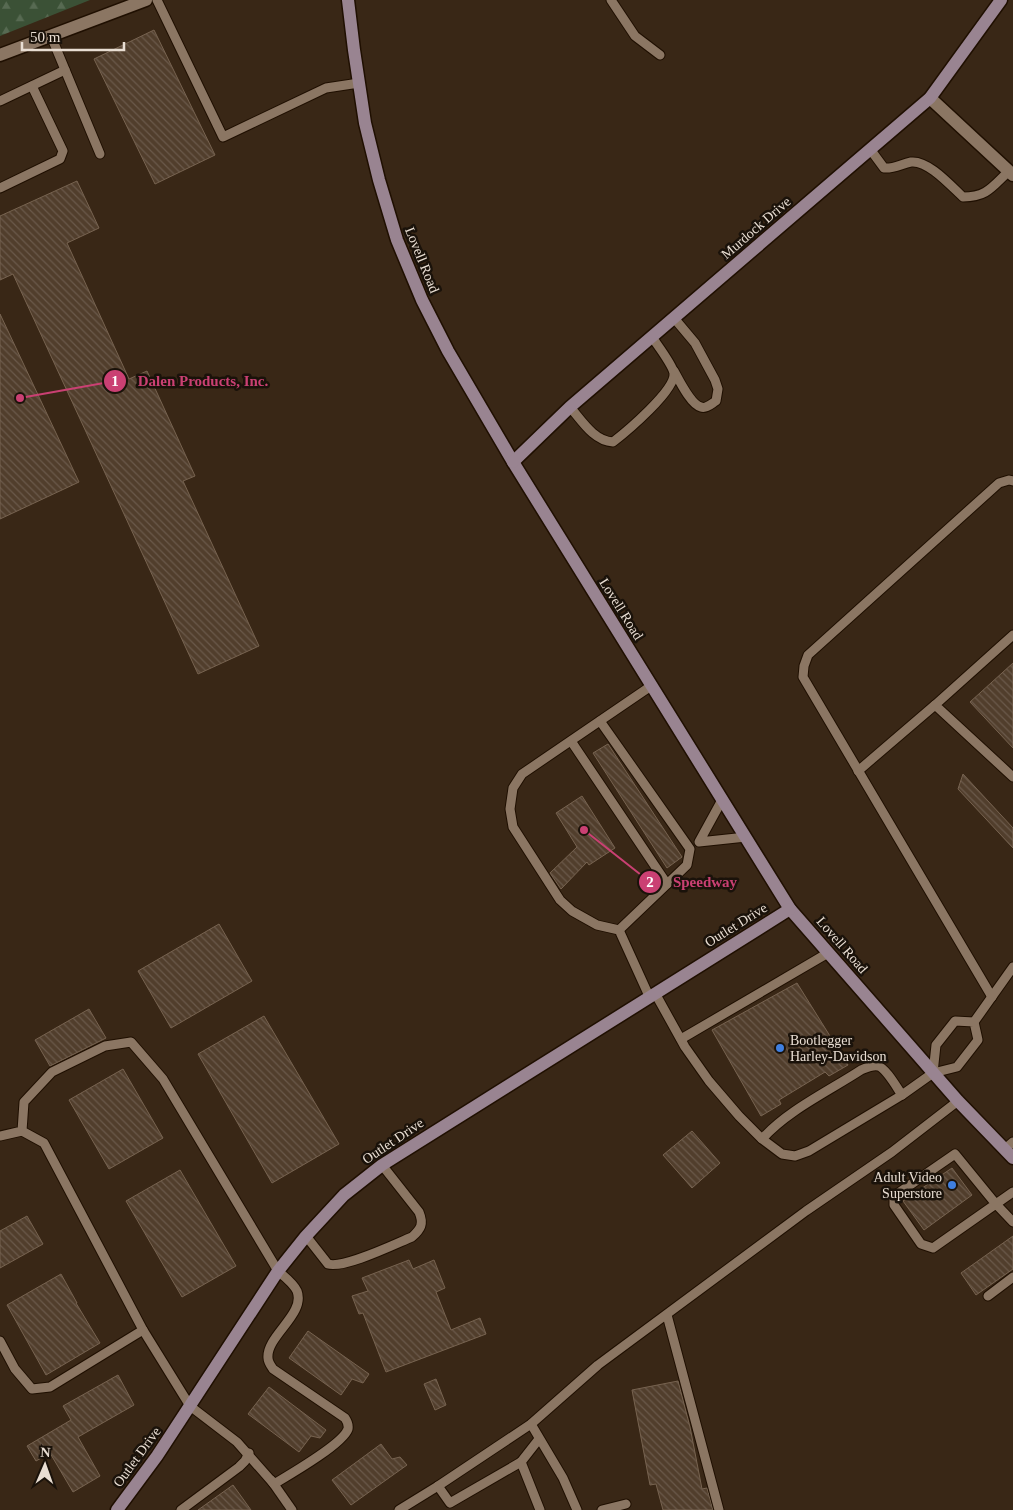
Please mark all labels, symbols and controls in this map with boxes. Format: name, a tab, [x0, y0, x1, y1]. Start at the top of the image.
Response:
scale bar	[22, 20, 125, 52]
text: 50 m	[30, 29, 61, 45]
street label: Murdock Drive	[718, 194, 794, 262]
street label: Lovell Road	[402, 225, 442, 295]
callout: Dalen Products, Inc.	[103, 366, 278, 396]
text: 1	[111, 373, 119, 389]
text: Dalen Products, Inc.	[138, 373, 269, 389]
street label: Lovell Road	[596, 576, 646, 642]
callout: Speedway	[638, 867, 747, 897]
text: 2	[646, 874, 654, 890]
text: Speedway	[673, 874, 738, 890]
street label: Outlet Drive	[702, 900, 770, 950]
street label: Lovell Road	[814, 914, 870, 976]
place label: Bootlegger Harley-Davidson	[790, 1033, 886, 1064]
marker: Bootlegger Harley-Davidson	[774, 1042, 786, 1054]
street label: Outlet Drive	[360, 1115, 426, 1167]
place label: Adult Video Superstore	[873, 1170, 942, 1201]
marker: Adult Video Superstore	[946, 1179, 958, 1191]
street label: Outlet Drive	[110, 1424, 164, 1490]
north arrow	[20, 1440, 70, 1490]
text: N	[40, 1445, 51, 1460]

